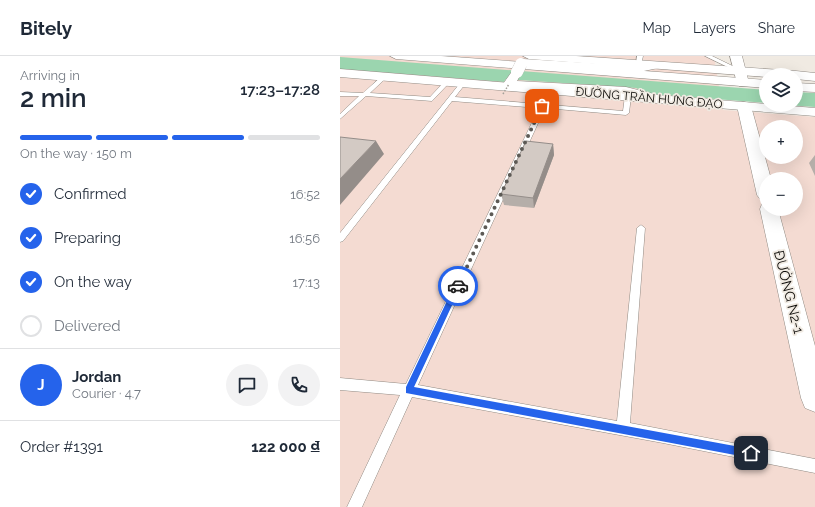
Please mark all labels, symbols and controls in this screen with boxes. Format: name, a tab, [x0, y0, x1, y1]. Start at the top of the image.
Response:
text: Bitely	[20, 17, 72, 39]
text: Map	[643, 20, 671, 36]
text: Layers	[693, 20, 736, 36]
text: Share	[758, 20, 795, 36]
text: Arriving in	[20, 68, 80, 83]
map controls	[759, 68, 803, 216]
button: layers	[759, 68, 803, 112]
text: 17:23–17:28	[240, 81, 320, 99]
text: 2 min	[20, 83, 87, 113]
street label: ĐƯỜNG TRẦN HƯNG ĐẠO	[575, 85, 723, 111]
pin	[525, 89, 559, 123]
icon: bag	[531, 95, 553, 117]
button: +	[759, 120, 803, 164]
text: On the way · 150 m	[20, 146, 132, 161]
button: −	[759, 172, 803, 216]
icon: check	[20, 183, 42, 205]
text: Confirmed	[54, 185, 127, 203]
text: 16:52	[290, 187, 320, 202]
icon: check	[20, 227, 42, 249]
text: Preparing	[54, 229, 121, 247]
text: 16:56	[289, 231, 320, 246]
street label: ĐƯỜNG N2-1	[771, 248, 808, 335]
courier	[438, 266, 478, 306]
icon: check	[20, 271, 42, 293]
text: On the way	[54, 273, 132, 291]
text: 17:13	[293, 275, 320, 290]
icon: car	[447, 275, 469, 297]
text: Delivered	[54, 317, 121, 335]
button: chat	[226, 364, 268, 406]
button: phone	[278, 364, 320, 406]
text: Jordan	[72, 368, 121, 386]
text: J	[37, 376, 45, 394]
text: Courier · 4.7	[72, 386, 141, 401]
pin	[734, 436, 768, 470]
text: Order #1391	[20, 438, 103, 456]
text: 122 000 ₫	[251, 438, 320, 456]
icon: home	[740, 442, 762, 464]

